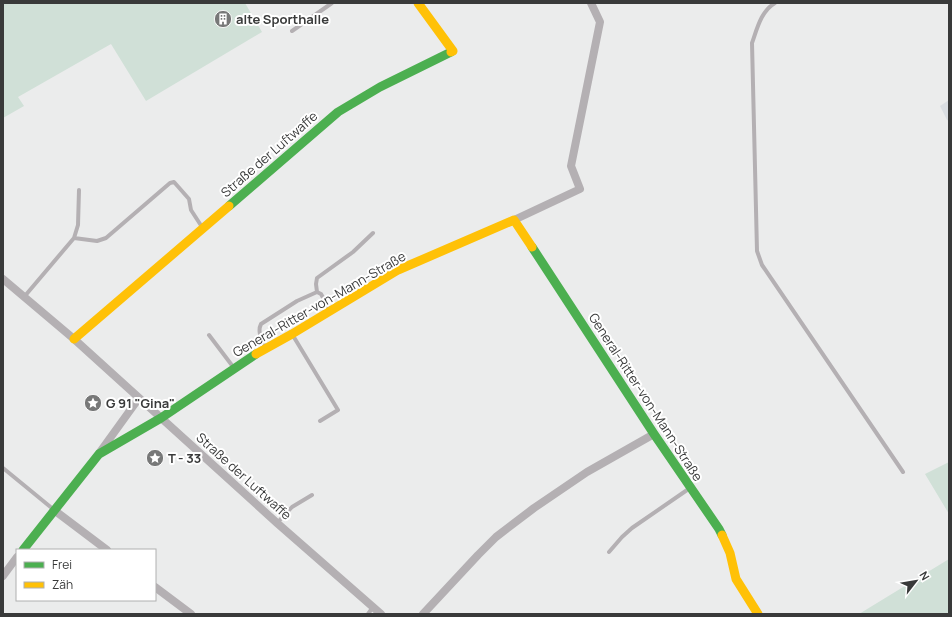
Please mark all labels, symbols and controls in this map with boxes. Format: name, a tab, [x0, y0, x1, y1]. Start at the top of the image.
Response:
building icon: alte Sporthalle	[213, 9, 233, 29]
place label: alte Sporthalle	[236, 10, 329, 28]
street label: Straße der Luftwaffe	[217, 107, 321, 201]
street label: General-Ritter-von-Mann-Straße	[229, 247, 409, 361]
street label: General-Ritter-von-Mann-Straße	[585, 309, 707, 485]
place icon: G 91 "Gina"	[83, 393, 103, 413]
place label: G 91 "Gina"	[106, 394, 175, 412]
street label: Straße der Luftwaffe	[193, 428, 296, 524]
place icon: T - 33	[145, 448, 165, 468]
place label: T - 33	[168, 449, 201, 467]
legend	[16, 549, 156, 601]
text: Frei	[52, 556, 72, 573]
north arrow	[896, 561, 936, 601]
text: N	[917, 568, 934, 583]
text: Zäh	[52, 576, 73, 593]

